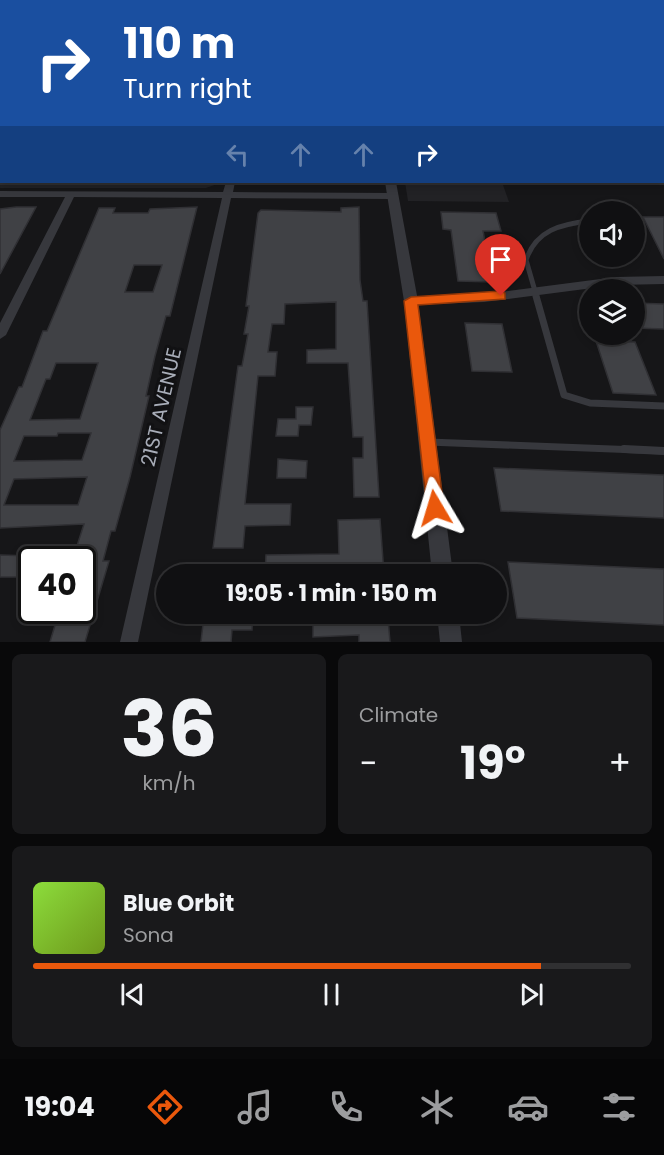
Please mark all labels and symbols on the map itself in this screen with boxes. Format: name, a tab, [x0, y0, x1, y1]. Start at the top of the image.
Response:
pin	[475, 234, 526, 296]
street label: 21ST AVENUE	[134, 345, 188, 469]
position arrow	[403, 476, 467, 540]
speed limit sign: 40	[18, 546, 96, 624]

